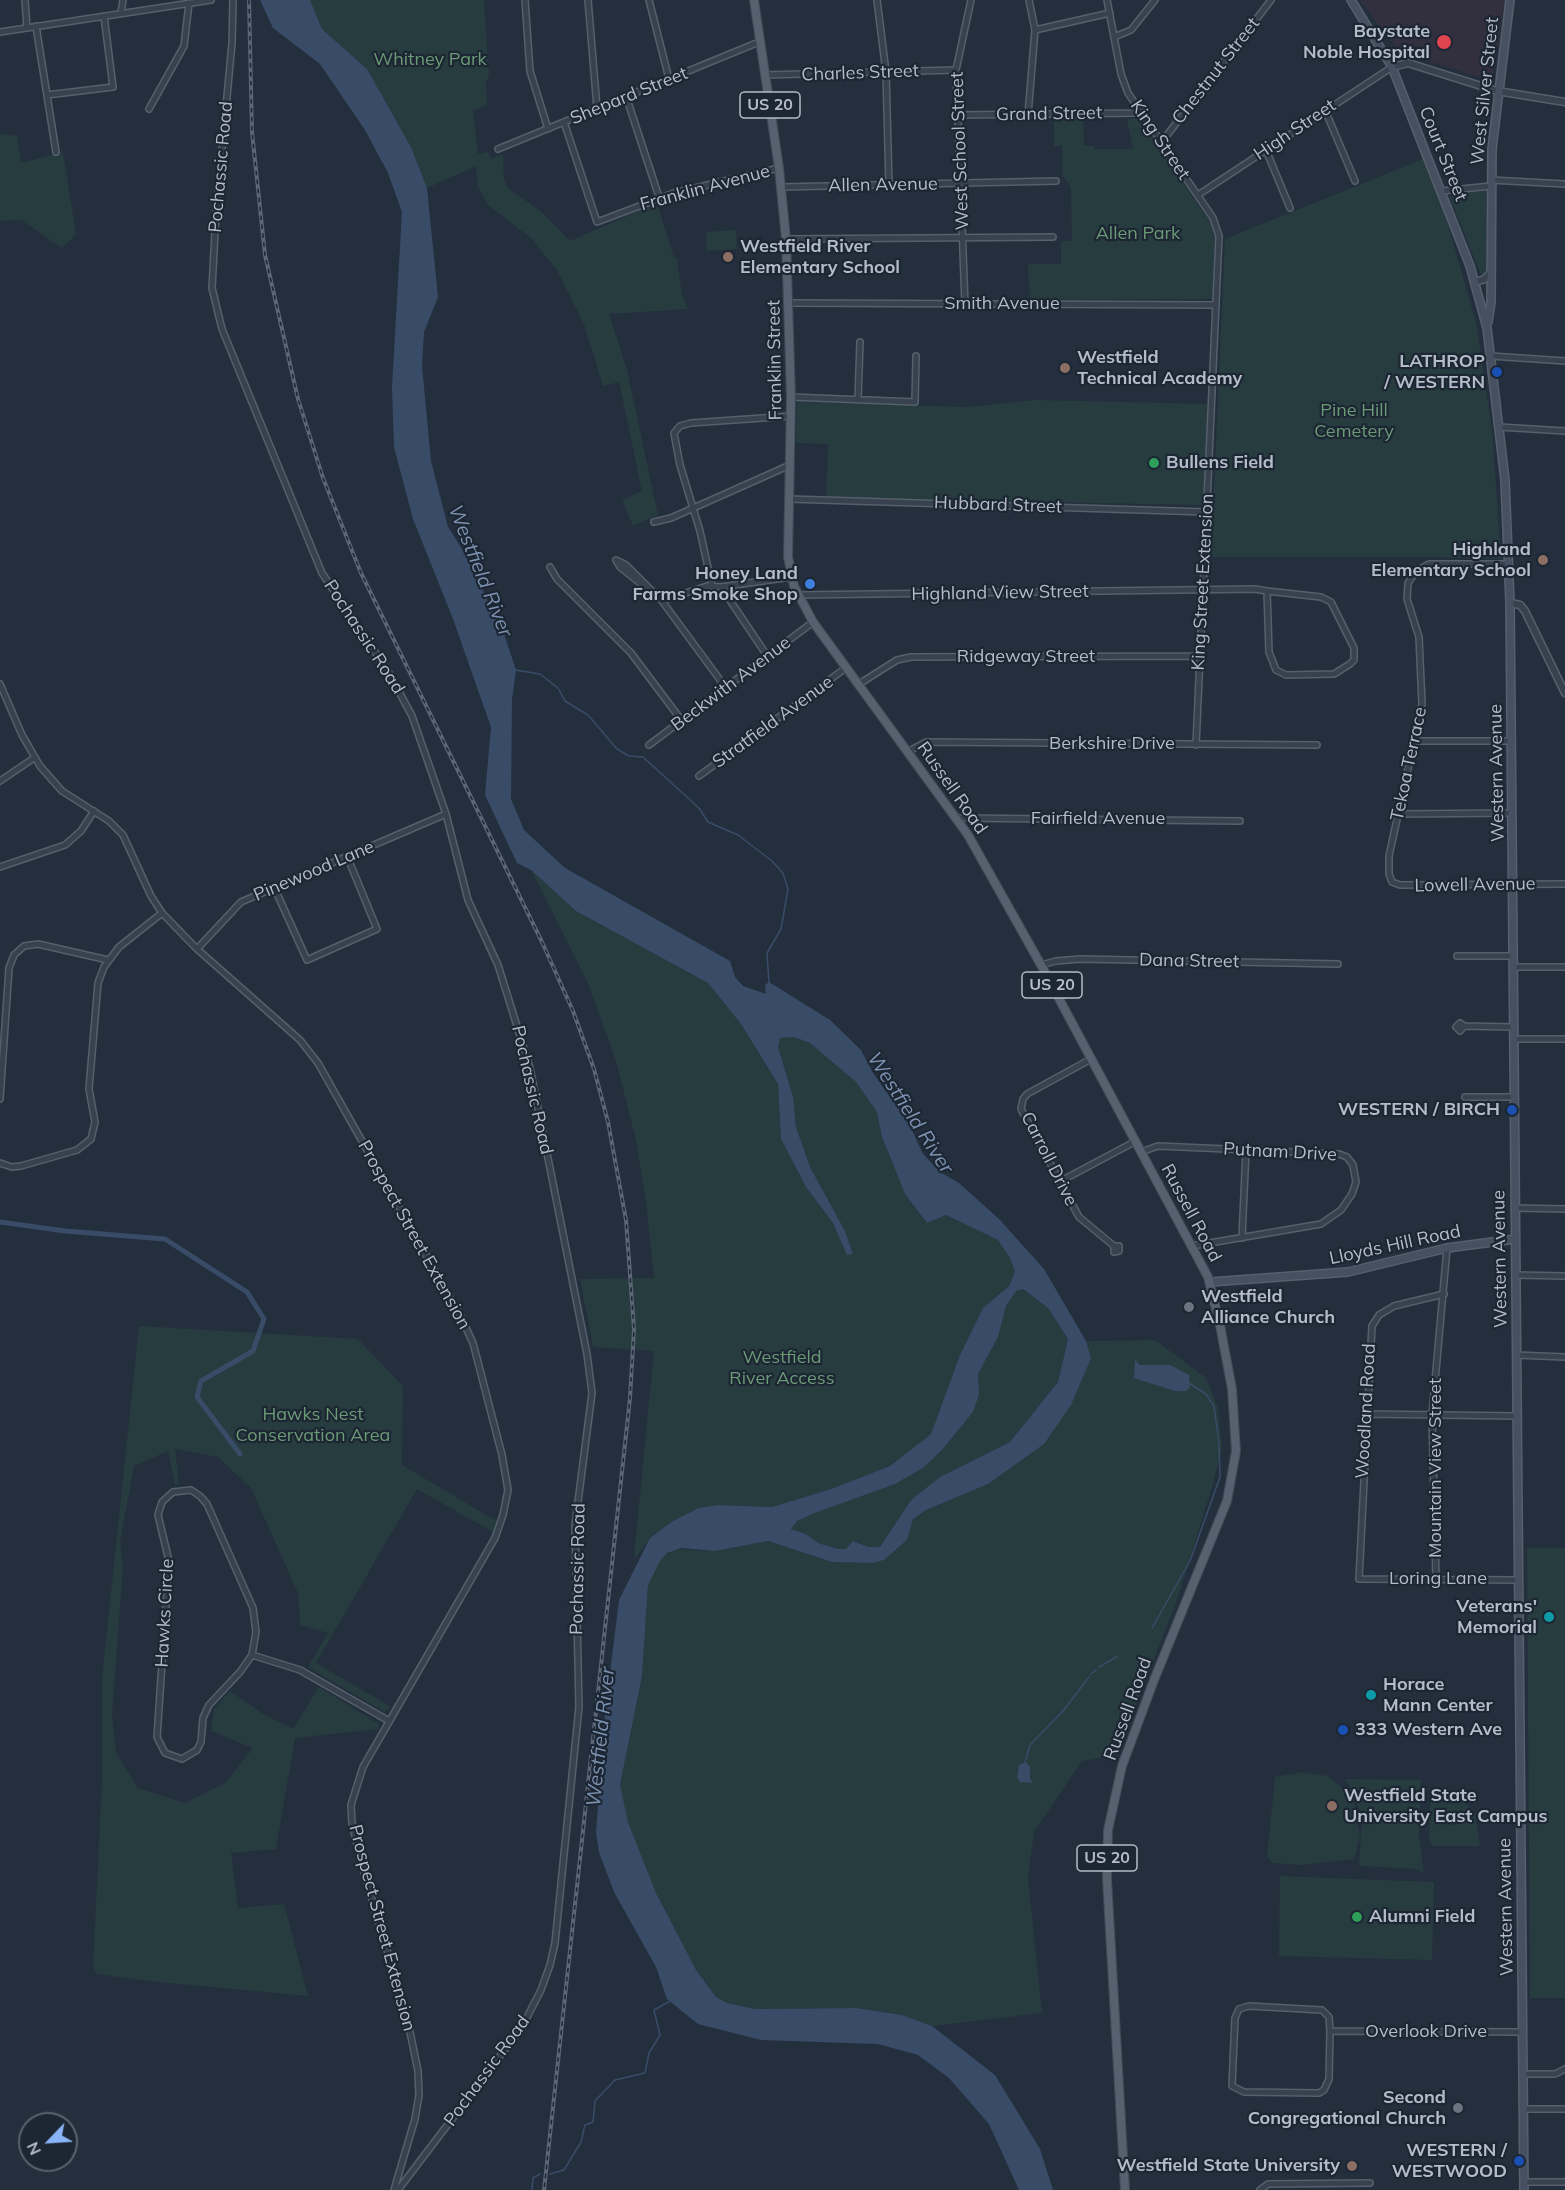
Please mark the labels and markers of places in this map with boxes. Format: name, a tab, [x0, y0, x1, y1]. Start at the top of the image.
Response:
place label: Baystate Noble Hospital	[1303, 21, 1430, 63]
marker: Baystate Noble Hospital	[1435, 33, 1453, 51]
place label: Westfield River Elementary School	[740, 236, 900, 278]
marker: Westfield River Elementary School	[721, 250, 735, 264]
place label: Westfield Technical Academy	[1077, 347, 1242, 389]
place label: LATHROP / WESTERN	[1384, 351, 1485, 394]
marker: Westfield Technical Academy	[1058, 361, 1072, 375]
marker: LATHROP / WESTERN	[1490, 365, 1504, 379]
place label: Bullens Field	[1166, 452, 1274, 474]
marker: Bullens Field	[1147, 456, 1161, 470]
place label: Highland Elementary School	[1371, 539, 1531, 582]
marker: Highland Elementary School	[1536, 553, 1550, 567]
place label: Honey Land Farms Smoke Shop	[632, 563, 798, 606]
marker: Honey Land Farms Smoke Shop	[803, 577, 817, 591]
place label: WESTERN / BIRCH	[1338, 1099, 1500, 1121]
marker: WESTERN / BIRCH	[1505, 1103, 1519, 1117]
place label: Westfield Alliance Church	[1201, 1286, 1335, 1328]
marker: Westfield Alliance Church	[1182, 1300, 1196, 1314]
place label: Veterans' Memorial	[1456, 1596, 1537, 1638]
marker: Veterans' Memorial	[1542, 1610, 1556, 1624]
place label: Horace Mann Center	[1383, 1674, 1493, 1716]
marker: Horace Mann Center	[1364, 1688, 1378, 1702]
place label: 333 Western Ave	[1355, 1719, 1502, 1741]
marker: 333 Western Ave	[1336, 1723, 1350, 1737]
place label: Westfield State University East Campus	[1344, 1785, 1547, 1828]
marker: Westfield State University East Campus	[1325, 1799, 1339, 1813]
place label: Alumni Field	[1369, 1906, 1475, 1928]
marker: Alumni Field	[1350, 1910, 1364, 1924]
place label: Second Congregational Church	[1248, 2087, 1446, 2130]
marker: Second Congregational Church	[1451, 2101, 1465, 2115]
place label: WESTERN / WESTWOOD	[1392, 2140, 1507, 2182]
marker: WESTERN / WESTWOOD	[1512, 2154, 1526, 2168]
place label: Westfield State University	[1117, 2155, 1340, 2177]
marker: Westfield State University	[1345, 2159, 1359, 2173]

